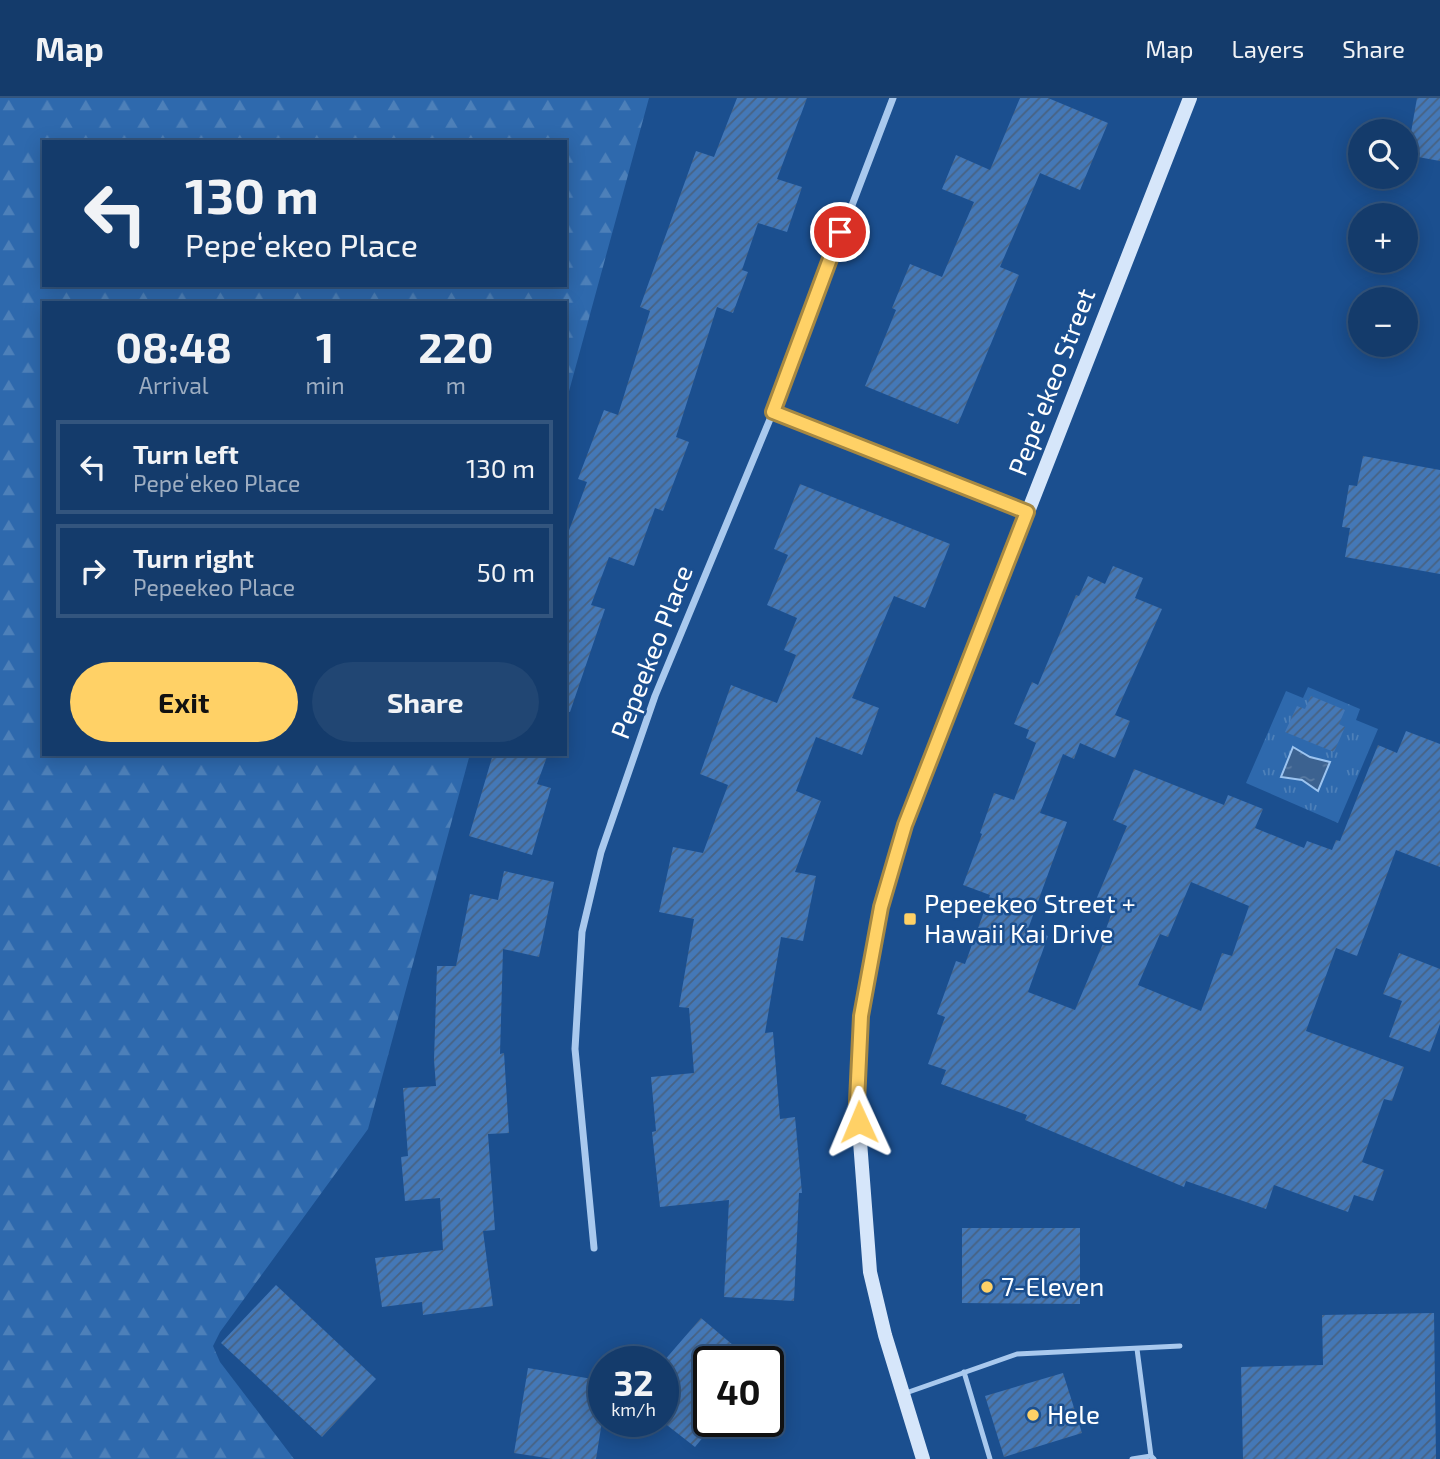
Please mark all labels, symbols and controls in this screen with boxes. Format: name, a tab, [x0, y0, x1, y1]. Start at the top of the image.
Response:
text: Map	[35, 28, 104, 68]
text: Map	[1145, 34, 1193, 63]
text: Layers	[1231, 34, 1304, 63]
text: Share	[1342, 34, 1405, 63]
map controls	[1348, 119, 1418, 357]
button: search	[1348, 119, 1418, 189]
text: 130 m	[185, 165, 319, 224]
icon: left	[70, 168, 161, 259]
pin	[810, 202, 870, 262]
button: +	[1348, 203, 1418, 273]
icon: arrive	[821, 213, 859, 251]
text: Pepeʻekeo Place	[185, 225, 418, 263]
street label: Pepeʻekeo Street	[1001, 284, 1101, 479]
button: −	[1348, 287, 1418, 357]
text: 08:48	[116, 321, 232, 371]
text: 1	[316, 321, 334, 371]
text: 220	[418, 321, 493, 371]
text: Arrival	[139, 371, 209, 399]
text: min	[305, 371, 345, 399]
text: m	[446, 371, 466, 399]
text: Turn left	[133, 438, 239, 469]
icon: left	[74, 448, 112, 486]
text: 130 m	[466, 452, 535, 483]
text: Pepeʻekeo Place	[133, 469, 300, 497]
text: Turn right	[133, 542, 254, 573]
icon: right	[74, 552, 112, 590]
text: 50 m	[477, 556, 535, 587]
street label: Pepeekeo Place	[603, 560, 698, 743]
text: Pepeekeo Place	[133, 573, 295, 601]
button: Exit	[70, 662, 298, 742]
button: Share	[312, 662, 539, 742]
place label: Pepeekeo Street + Hawaii Kai Drive	[924, 887, 1136, 948]
marker: Pepeekeo Street + Hawaii Kai Drive	[902, 911, 918, 927]
position arrow	[822, 1085, 896, 1159]
place label: 7-Eleven	[1001, 1270, 1104, 1301]
marker: 7-Eleven	[979, 1279, 995, 1295]
speed limit sign: 40	[693, 1346, 784, 1437]
text: 32	[613, 1361, 654, 1403]
text: km/h	[611, 1398, 656, 1420]
place label: Hele	[1047, 1398, 1100, 1429]
marker: Hele	[1025, 1407, 1041, 1423]

